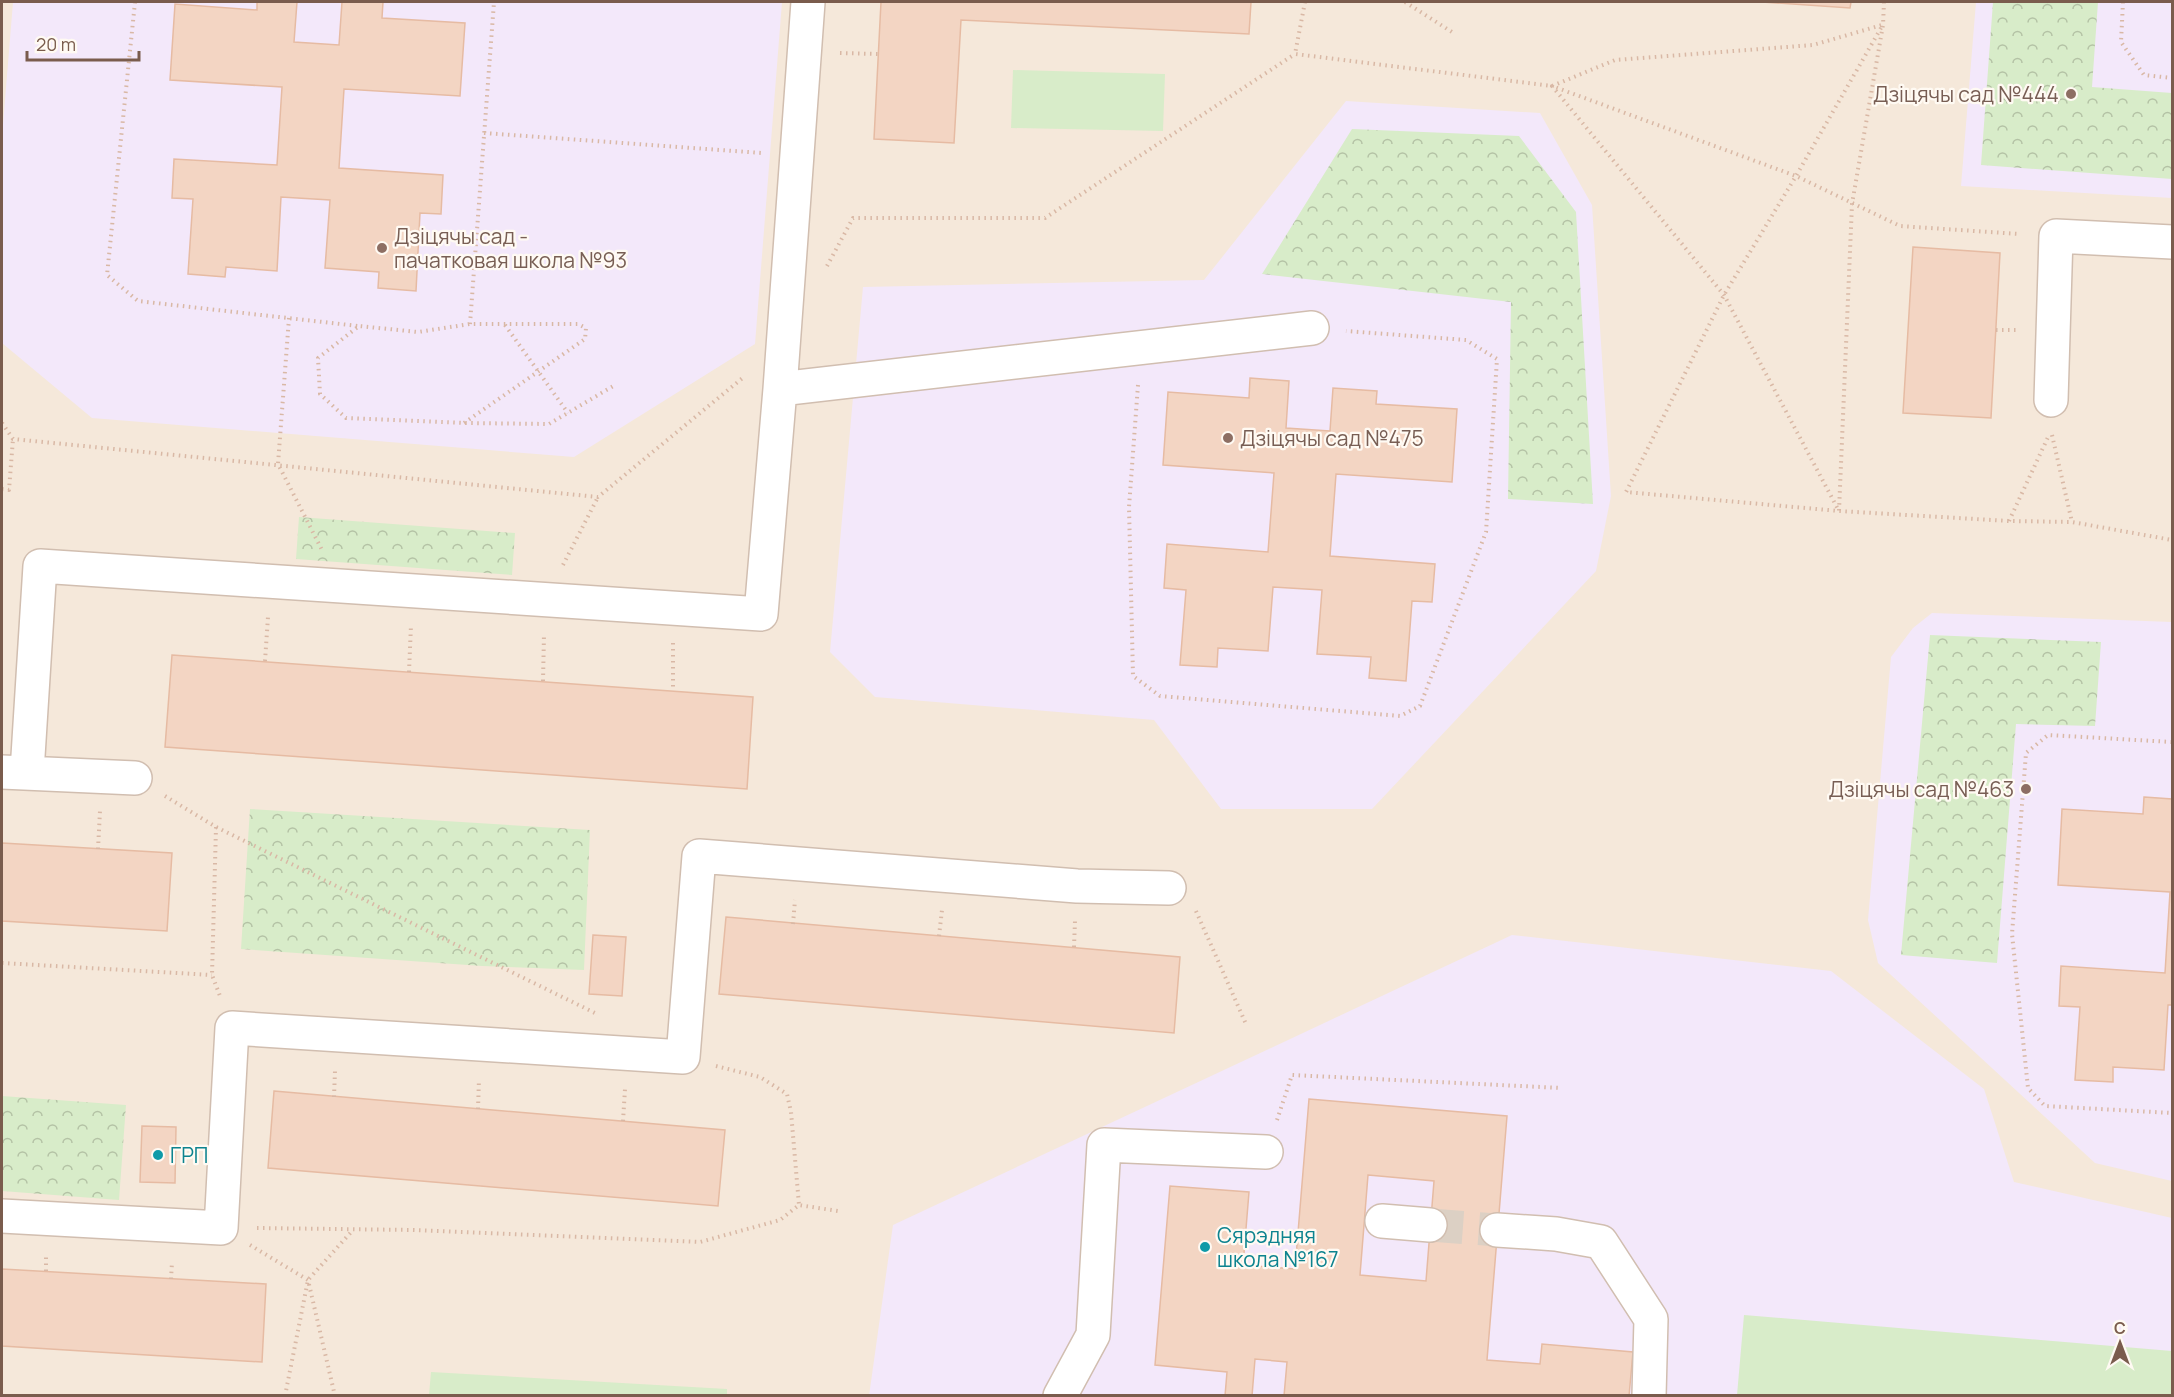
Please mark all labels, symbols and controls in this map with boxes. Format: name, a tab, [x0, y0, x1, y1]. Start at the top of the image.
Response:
scale bar	[27, 24, 140, 62]
text: 20 m	[36, 32, 76, 56]
place label: Дзіцячы сад №444	[1873, 80, 2059, 108]
marker: Дзіцячы сад №444	[2064, 87, 2078, 101]
place label: Дзіцячы сад - пачатковая школа №93	[394, 222, 627, 274]
marker: Дзіцячы сад - пачатковая школа №93	[375, 241, 389, 255]
place label: Дзіцячы сад №475	[1240, 424, 1424, 452]
marker: Дзіцячы сад №475	[1221, 431, 1235, 445]
place label: Дзіцячы сад №463	[1828, 775, 2014, 803]
marker: Дзіцячы сад №463	[2019, 782, 2033, 796]
place label: ГРП	[170, 1141, 208, 1169]
marker: ГРП	[151, 1148, 165, 1162]
place label: Сярэдняя школа №167	[1217, 1221, 1339, 1273]
marker: Сярэдняя школа №167	[1198, 1240, 1212, 1254]
north arrow	[2090, 1313, 2150, 1373]
text: С	[2114, 1317, 2126, 1339]

